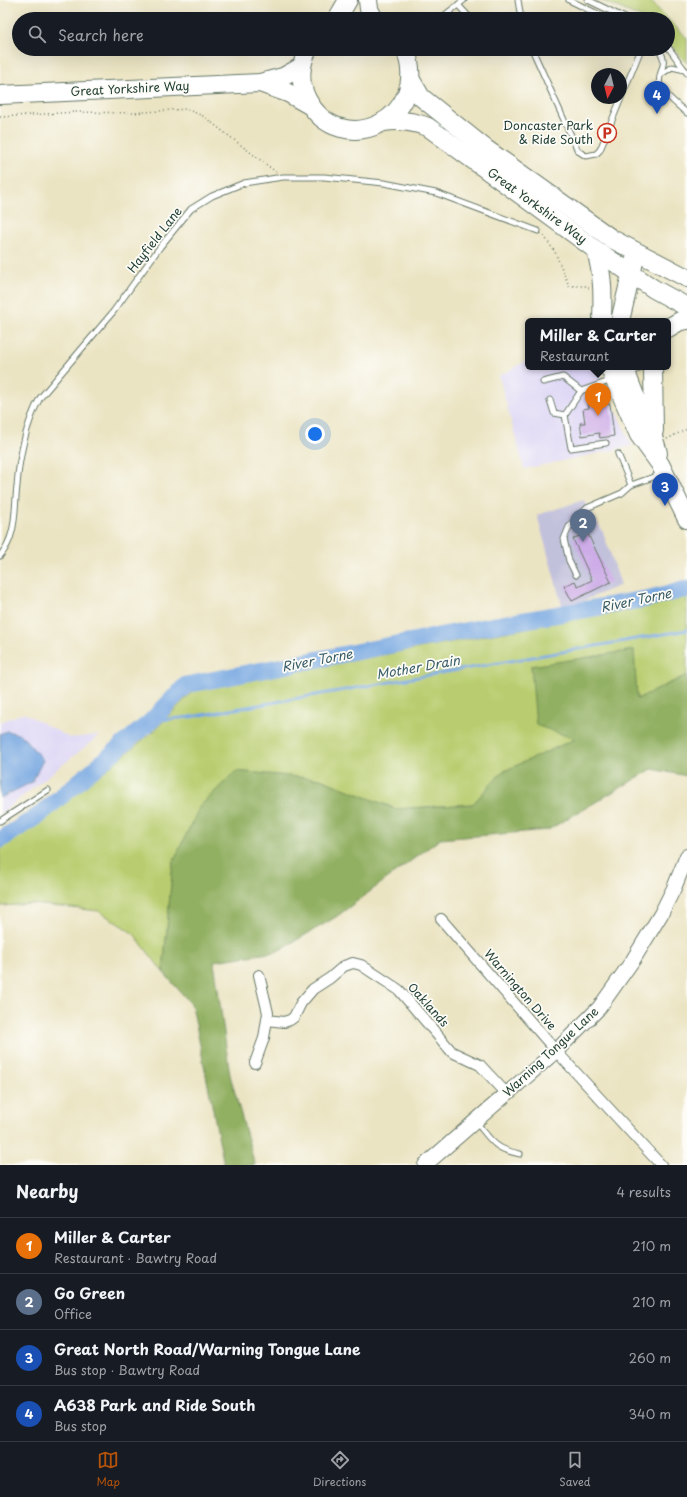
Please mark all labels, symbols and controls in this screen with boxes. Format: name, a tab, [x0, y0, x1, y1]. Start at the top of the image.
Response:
search box	[12, 12, 675, 56]
icon: search	[26, 23, 48, 45]
text: Search here	[58, 23, 144, 46]
north arrow	[591, 68, 627, 104]
street label: Great Yorkshire Way	[70, 76, 190, 100]
pin: 4	[644, 81, 670, 114]
place label: Doncaster Park & Ride South	[503, 116, 593, 148]
parking icon: Doncaster Park & Ride South	[596, 122, 618, 144]
street label: Great Yorkshire Way	[484, 163, 591, 248]
street label: Hayfield Lane	[123, 202, 186, 276]
popup	[525, 318, 671, 370]
text: Miller & Carter	[540, 323, 656, 346]
text: Restaurant	[540, 346, 609, 365]
pin: 1	[585, 383, 611, 416]
your location	[305, 424, 325, 444]
pin: 3	[652, 473, 678, 506]
pin: 2	[570, 509, 596, 542]
water label: River Torne	[599, 583, 674, 616]
water label: River Torne	[280, 643, 355, 676]
water label: Mother Drain	[375, 650, 462, 683]
street label: Warnington Drive	[480, 945, 561, 1034]
street label: Oaklands	[404, 978, 454, 1031]
street label: Warning Tongue Lane	[498, 1002, 602, 1101]
text: Nearby	[16, 1178, 78, 1204]
text: 4 results	[617, 1182, 671, 1201]
text: Miller & Carter	[54, 1225, 171, 1248]
text: 1	[26, 1236, 32, 1255]
text: 210 m	[632, 1236, 671, 1255]
text: Restaurant · Bawtry Road	[54, 1248, 217, 1267]
text: Go Green	[54, 1281, 125, 1304]
text: 2	[24, 1292, 34, 1311]
text: 210 m	[632, 1292, 671, 1311]
text: Office	[54, 1304, 92, 1323]
text: Great North Road/Warning Tongue Lane	[54, 1337, 361, 1360]
text: 3	[25, 1348, 33, 1367]
text: 260 m	[629, 1348, 671, 1367]
text: Bus stop · Bawtry Road	[54, 1360, 200, 1379]
text: A638 Park and Ride South	[54, 1393, 256, 1416]
text: 4	[25, 1404, 33, 1423]
text: 340 m	[628, 1404, 671, 1423]
text: Bus stop	[54, 1416, 107, 1435]
tab: Map	[96, 1449, 120, 1490]
tab: Directions	[313, 1449, 366, 1490]
tab: Saved	[559, 1449, 591, 1490]

